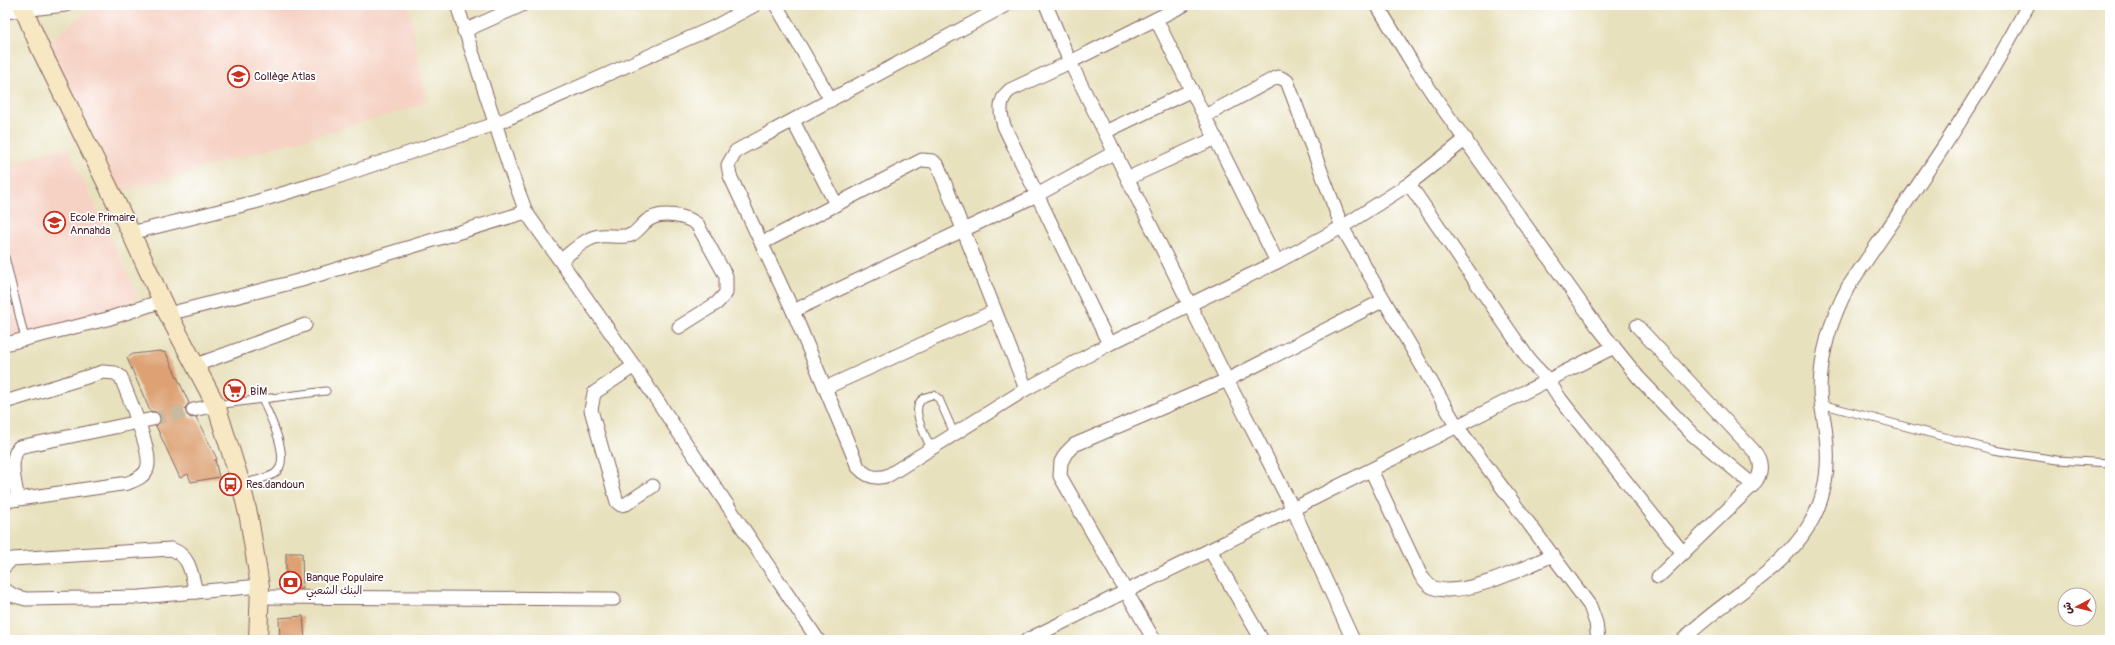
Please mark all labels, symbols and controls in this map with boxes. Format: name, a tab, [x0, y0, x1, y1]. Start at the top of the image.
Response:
school or university icon: Collège Atlas	[226, 63, 252, 89]
place label: Collège Atlas	[254, 70, 315, 83]
school or university icon: Ecole Primaire Annahda	[41, 210, 67, 236]
place label: Ecole Primaire Annahda	[70, 211, 136, 237]
supermarket icon: BİM	[221, 378, 247, 404]
place label: BİM	[250, 385, 267, 398]
bus stop icon: Res.dandoun	[217, 471, 243, 497]
place label: Res.dandoun	[246, 478, 304, 491]
bank icon: Banque Populaire البنك الشعبي	[277, 570, 303, 596]
place label: Banque Populaire البنك الشعبي	[306, 571, 384, 601]
north arrow	[2057, 587, 2097, 627]
text: ش	[2060, 601, 2075, 615]

